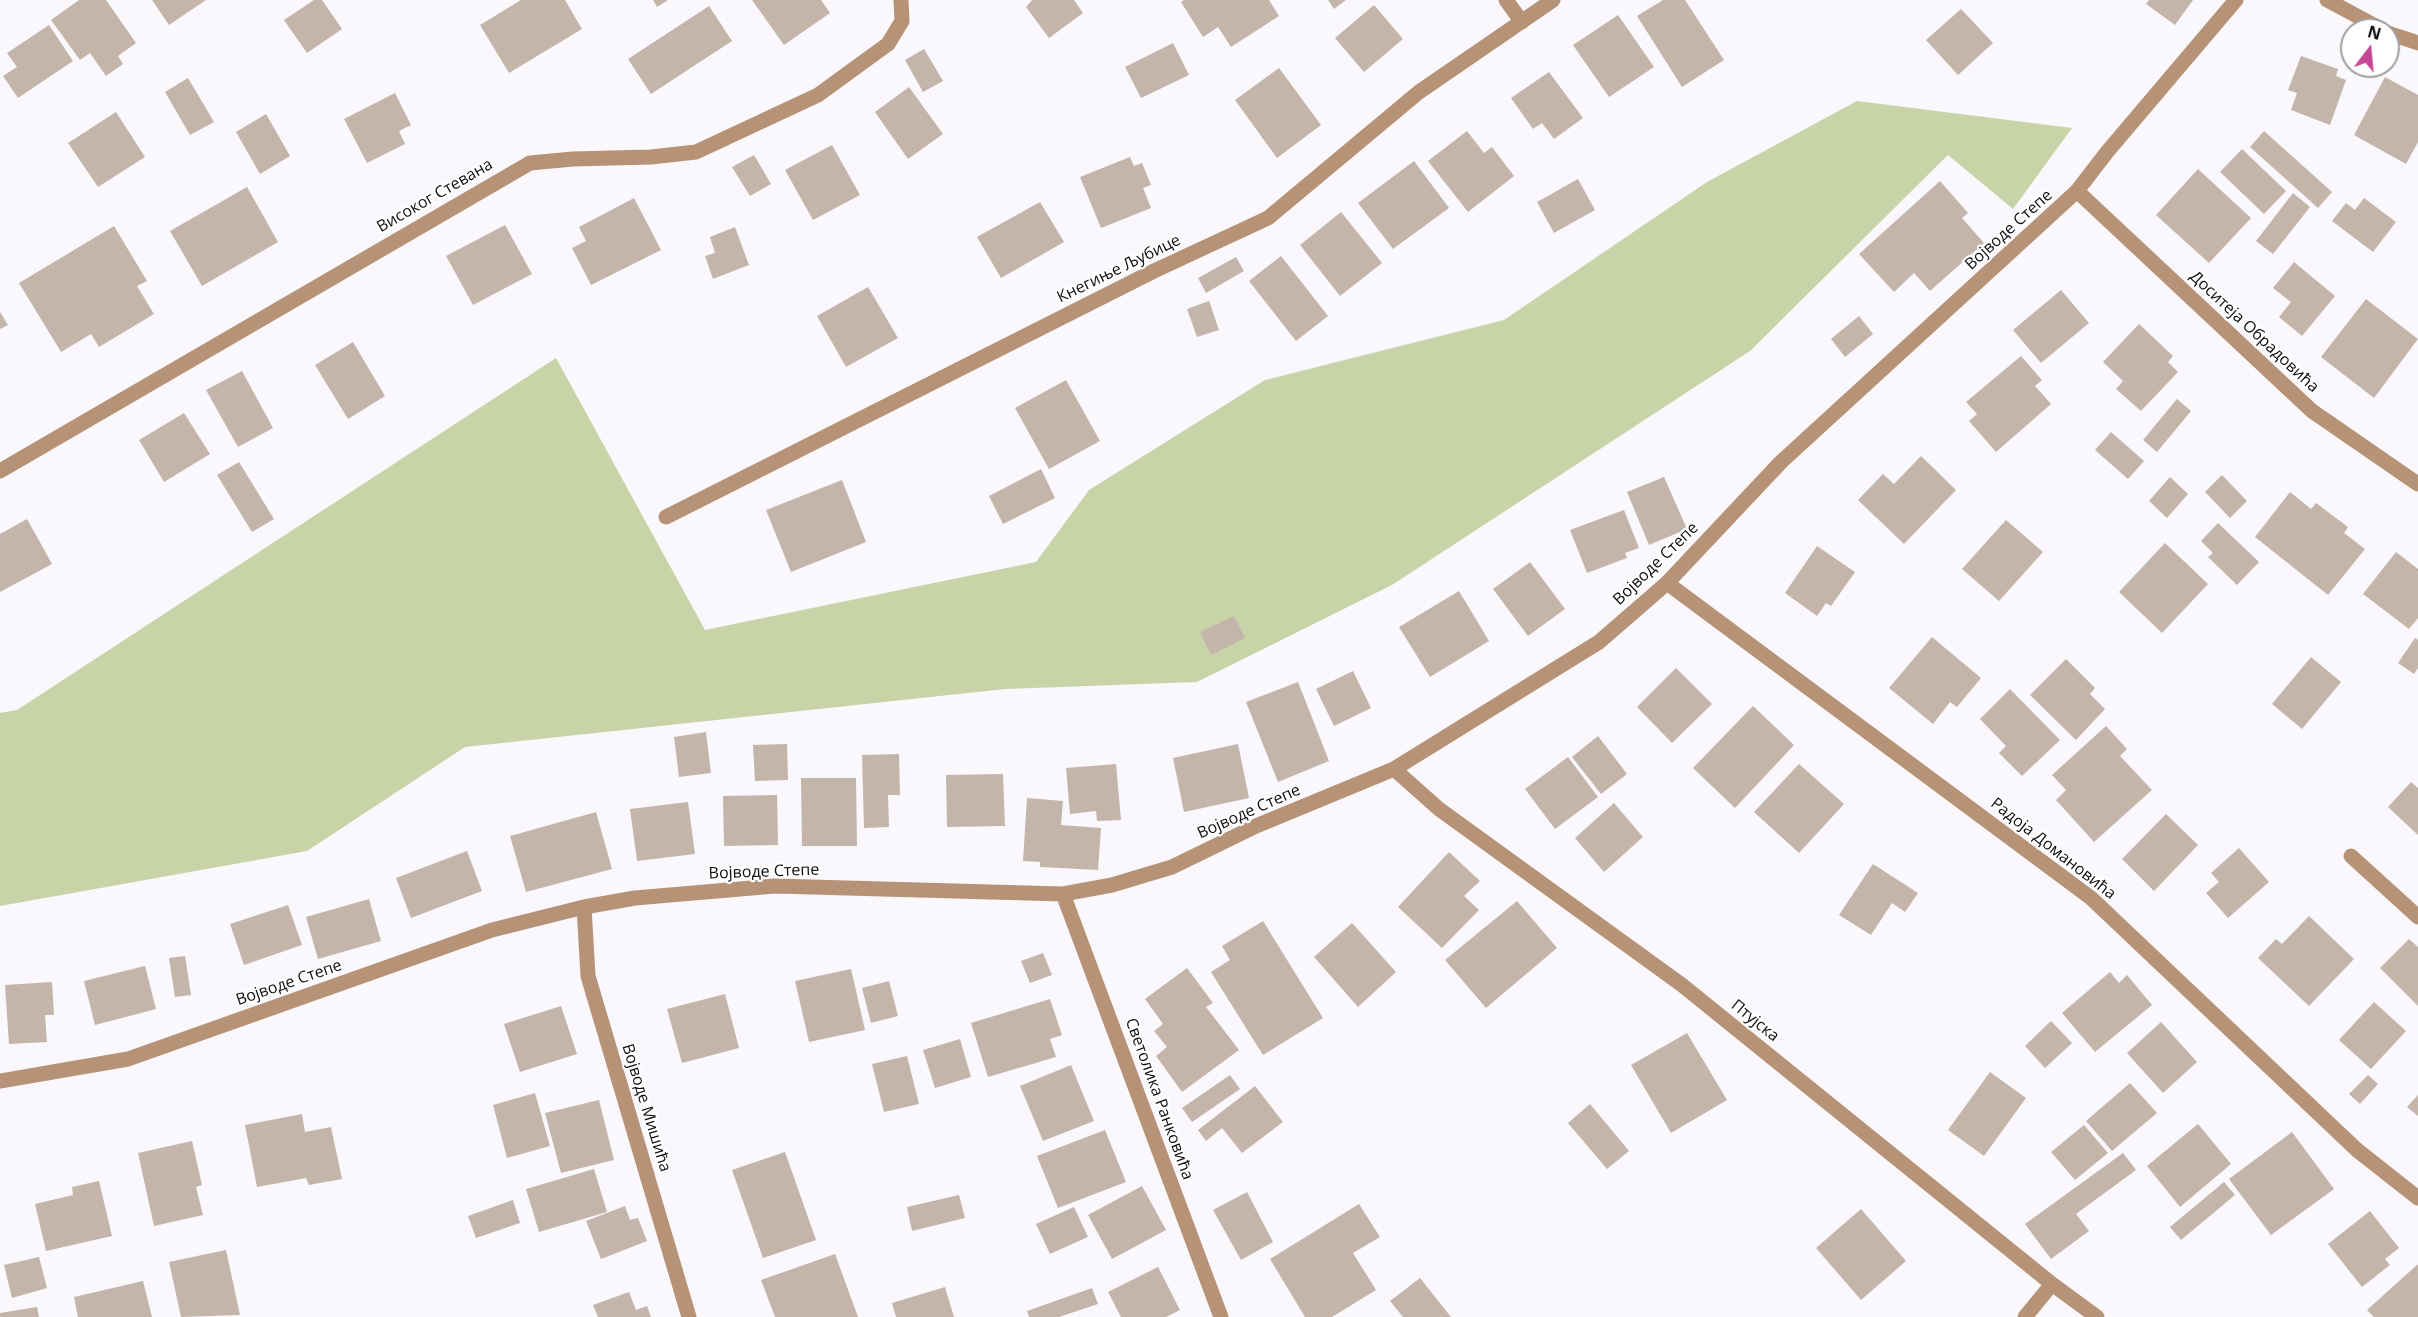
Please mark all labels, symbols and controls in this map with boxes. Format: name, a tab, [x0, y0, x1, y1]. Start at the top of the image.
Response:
north arrow	[2340, 18, 2400, 78]
text: N	[2365, 20, 2384, 45]
street label: Високог Стевана	[374, 155, 496, 237]
street label: Војводе Степе	[1961, 186, 2057, 274]
street label: Кнегиње Љубице	[1054, 231, 1184, 307]
street label: Доситеја Обрадовића	[2185, 267, 2323, 397]
street label: Војводе Степе	[1610, 519, 1702, 609]
street label: Војводе Степе	[1195, 781, 1303, 843]
street label: Радоја Домановића	[1987, 794, 2119, 904]
street label: Војводе Степе	[708, 860, 820, 884]
street label: Војводе Степе	[234, 956, 344, 1010]
street label: Птујска	[1727, 996, 1783, 1046]
street label: Светолика Ранковића	[1121, 1016, 1197, 1182]
street label: Војводе Мишића	[617, 1042, 675, 1174]

